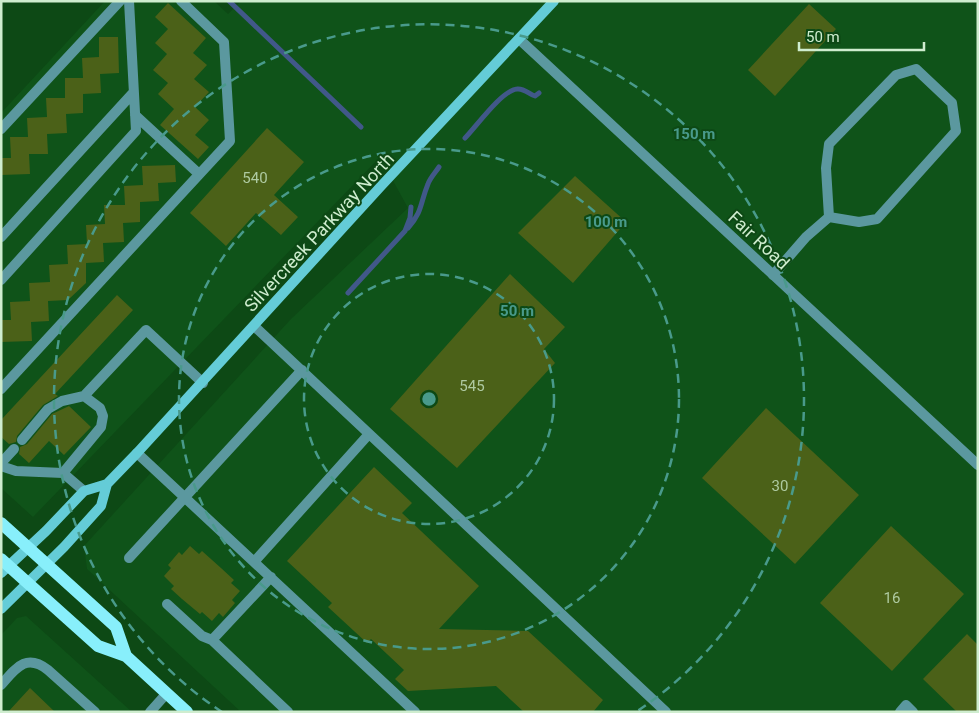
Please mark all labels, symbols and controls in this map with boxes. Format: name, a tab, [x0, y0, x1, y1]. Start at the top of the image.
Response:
scale bar	[799, 20, 924, 52]
text: 50 m	[806, 28, 840, 46]
text: 150 m	[673, 125, 715, 143]
street label: Silvercreek Parkway North	[240, 148, 398, 316]
house number: 540	[242, 169, 268, 187]
street label: Fair Road	[724, 207, 794, 273]
text: 100 m	[585, 213, 627, 231]
text: 50 m	[500, 302, 534, 320]
house number: 545	[459, 377, 485, 395]
centre of rings	[420, 390, 438, 408]
house number: 30	[772, 477, 788, 495]
house number: 16	[884, 589, 900, 607]

